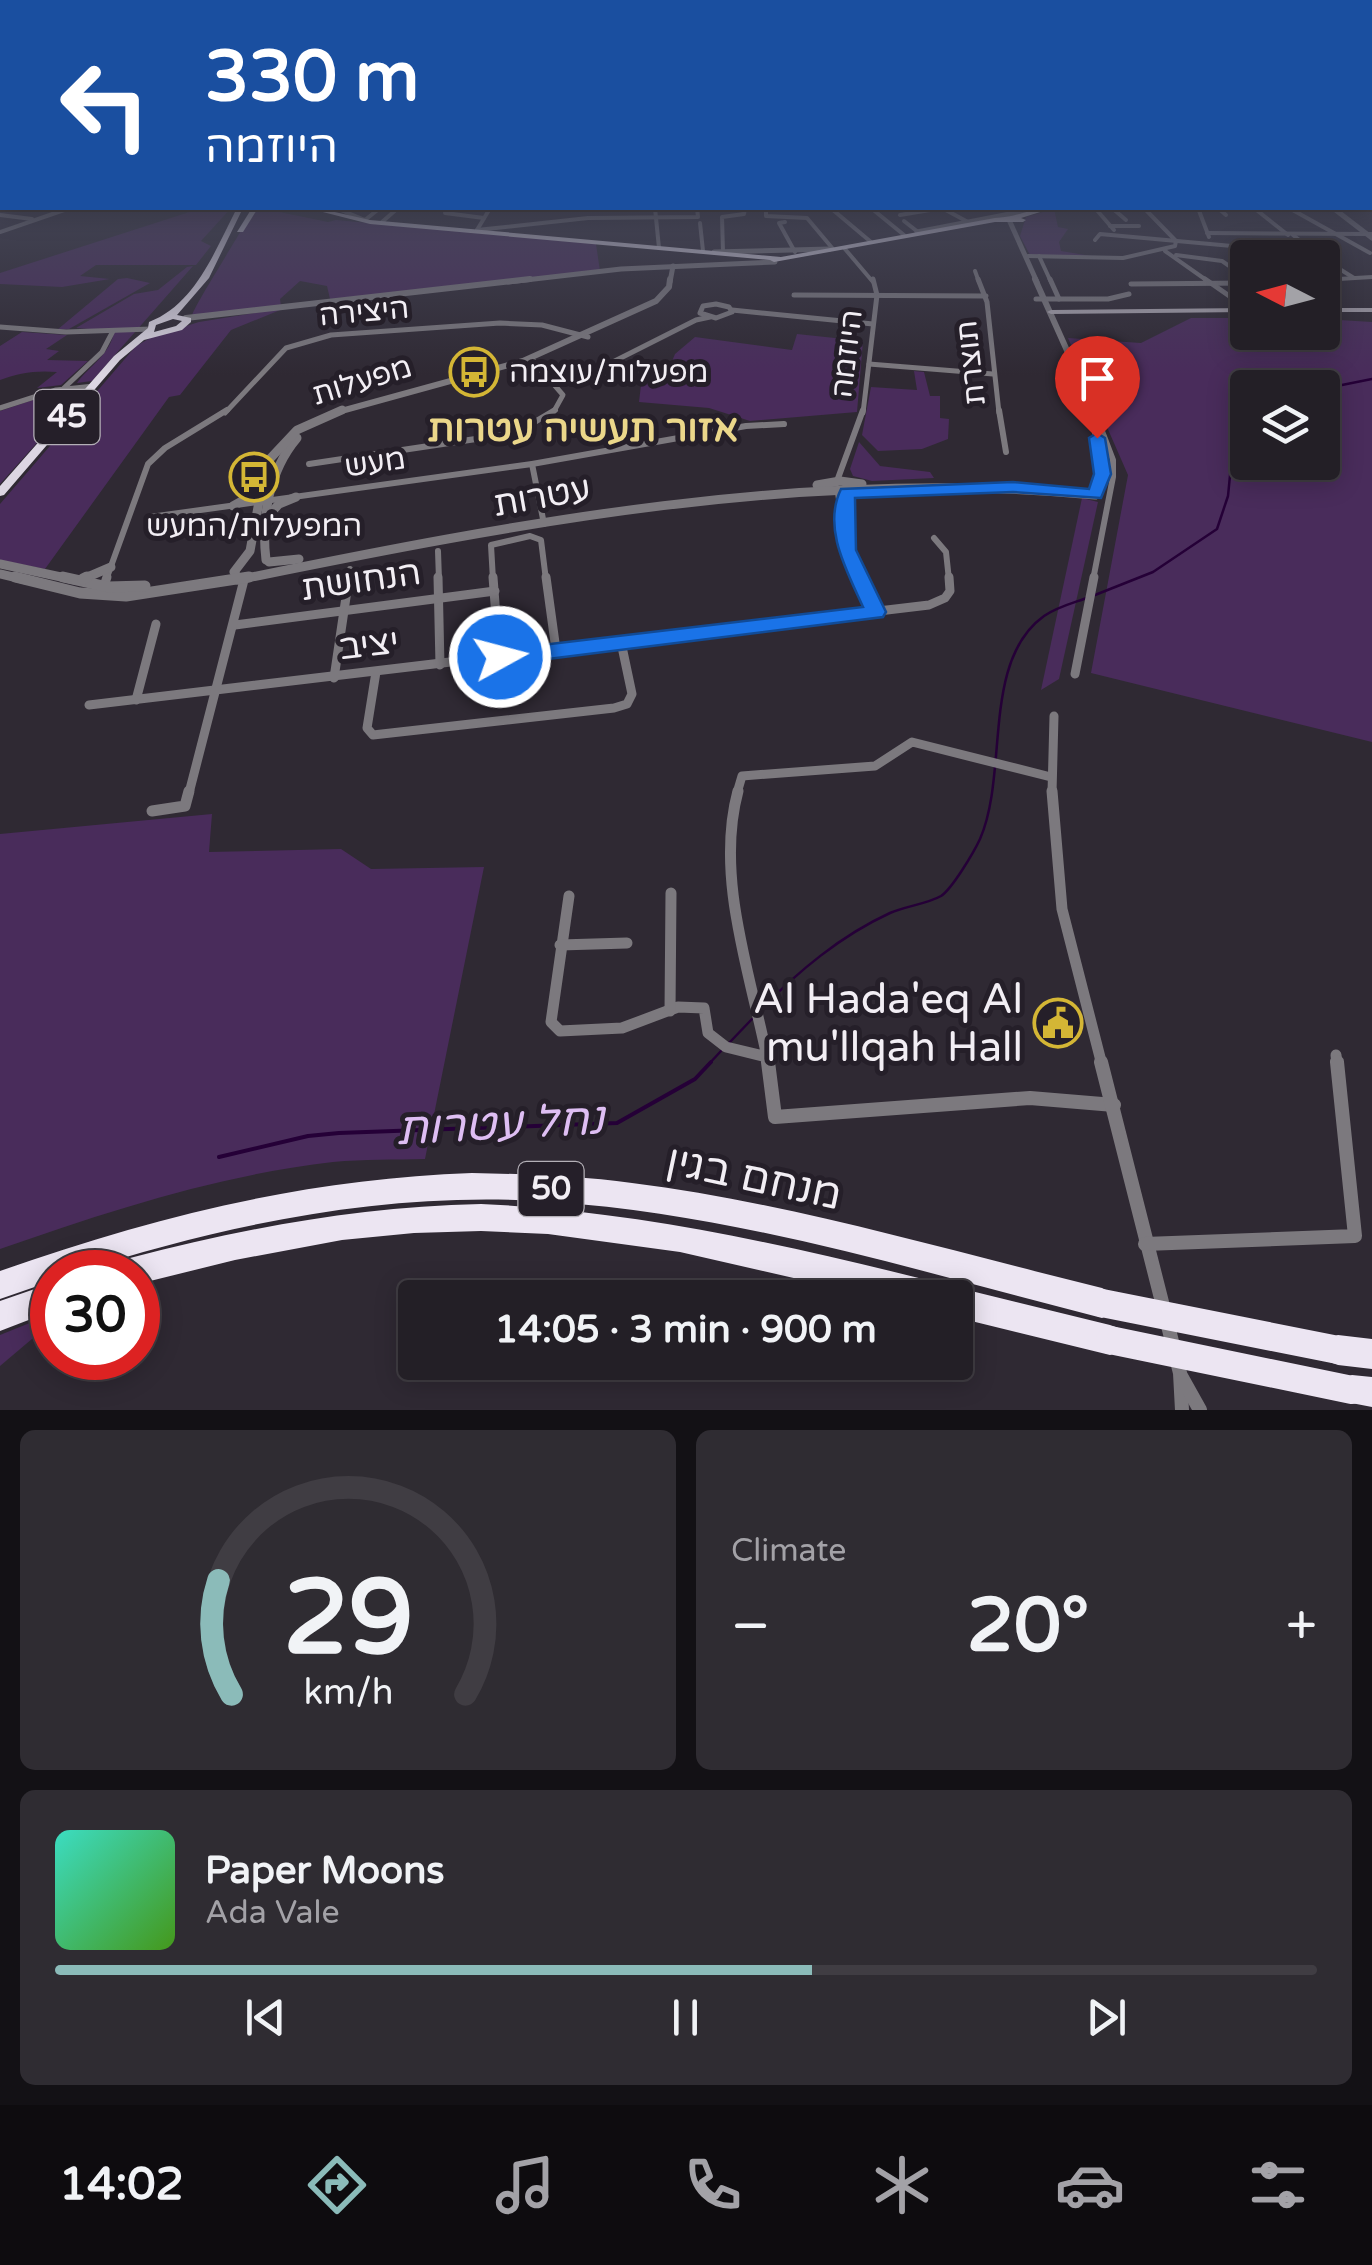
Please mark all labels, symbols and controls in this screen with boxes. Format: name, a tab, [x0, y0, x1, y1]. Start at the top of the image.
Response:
text: 330 m	[205, 36, 419, 120]
icon: left	[40, 40, 170, 170]
text: היוזמה	[205, 121, 338, 175]
north arrow	[1230, 240, 1340, 350]
map controls	[1230, 240, 1340, 480]
street label: היצירה	[318, 290, 410, 334]
street label: היוזמה	[823, 308, 871, 400]
street label: תוצרת	[948, 319, 994, 407]
pin	[1055, 336, 1140, 439]
bus stop icon: מפעלות/עוצמה	[448, 346, 500, 398]
street label: מפעלות	[308, 348, 416, 414]
icon: arrive	[1070, 351, 1125, 406]
place label: מפעלות/עוצמה	[509, 354, 708, 391]
button: layers	[1230, 370, 1340, 480]
road number: 45	[34, 390, 100, 444]
district label: אזור תעשיה עטרות	[428, 406, 738, 452]
street label: מעש	[342, 440, 408, 486]
bus stop icon: המפעלות/המעש	[228, 451, 280, 503]
street label: עטרות	[490, 468, 594, 526]
place label: המפעלות/המעש	[146, 508, 362, 545]
street label: הנחושת	[298, 552, 424, 610]
position arrow	[448, 605, 552, 709]
street label: יציב	[337, 621, 401, 669]
place label: Al Hada'eq Al mu'llqah Hall	[753, 974, 1023, 1073]
public building icon: Al Hada'eq Al mu'llqah Hall	[1032, 997, 1084, 1049]
water label: נחל עטרות	[395, 1092, 609, 1157]
street label: מנחם בגין	[662, 1135, 846, 1221]
road number: 50	[518, 1162, 584, 1216]
speed limit sign: 30	[30, 1250, 160, 1380]
text: 14:05 · 3 min · 900 m	[494, 1307, 877, 1353]
text: Climate	[731, 1532, 846, 1570]
text: 29	[283, 1557, 413, 1682]
text: 20°	[967, 1581, 1089, 1671]
text: −	[731, 1594, 770, 1660]
text: +	[1286, 1594, 1317, 1660]
text: km/h	[303, 1671, 393, 1714]
text: Paper Moons	[205, 1848, 445, 1894]
text: Ada Vale	[205, 1894, 340, 1932]
icon: previous	[238, 1990, 293, 2045]
icon: pause	[658, 1990, 713, 2045]
icon: next	[1079, 1990, 1134, 2045]
icon: directions	[302, 2150, 372, 2220]
icon: music	[490, 2150, 560, 2220]
icon: phone	[678, 2150, 748, 2220]
icon: climate	[867, 2150, 937, 2220]
icon: car	[1055, 2150, 1125, 2220]
icon: filters	[1243, 2150, 1313, 2220]
text: 14:02	[59, 2158, 184, 2212]

